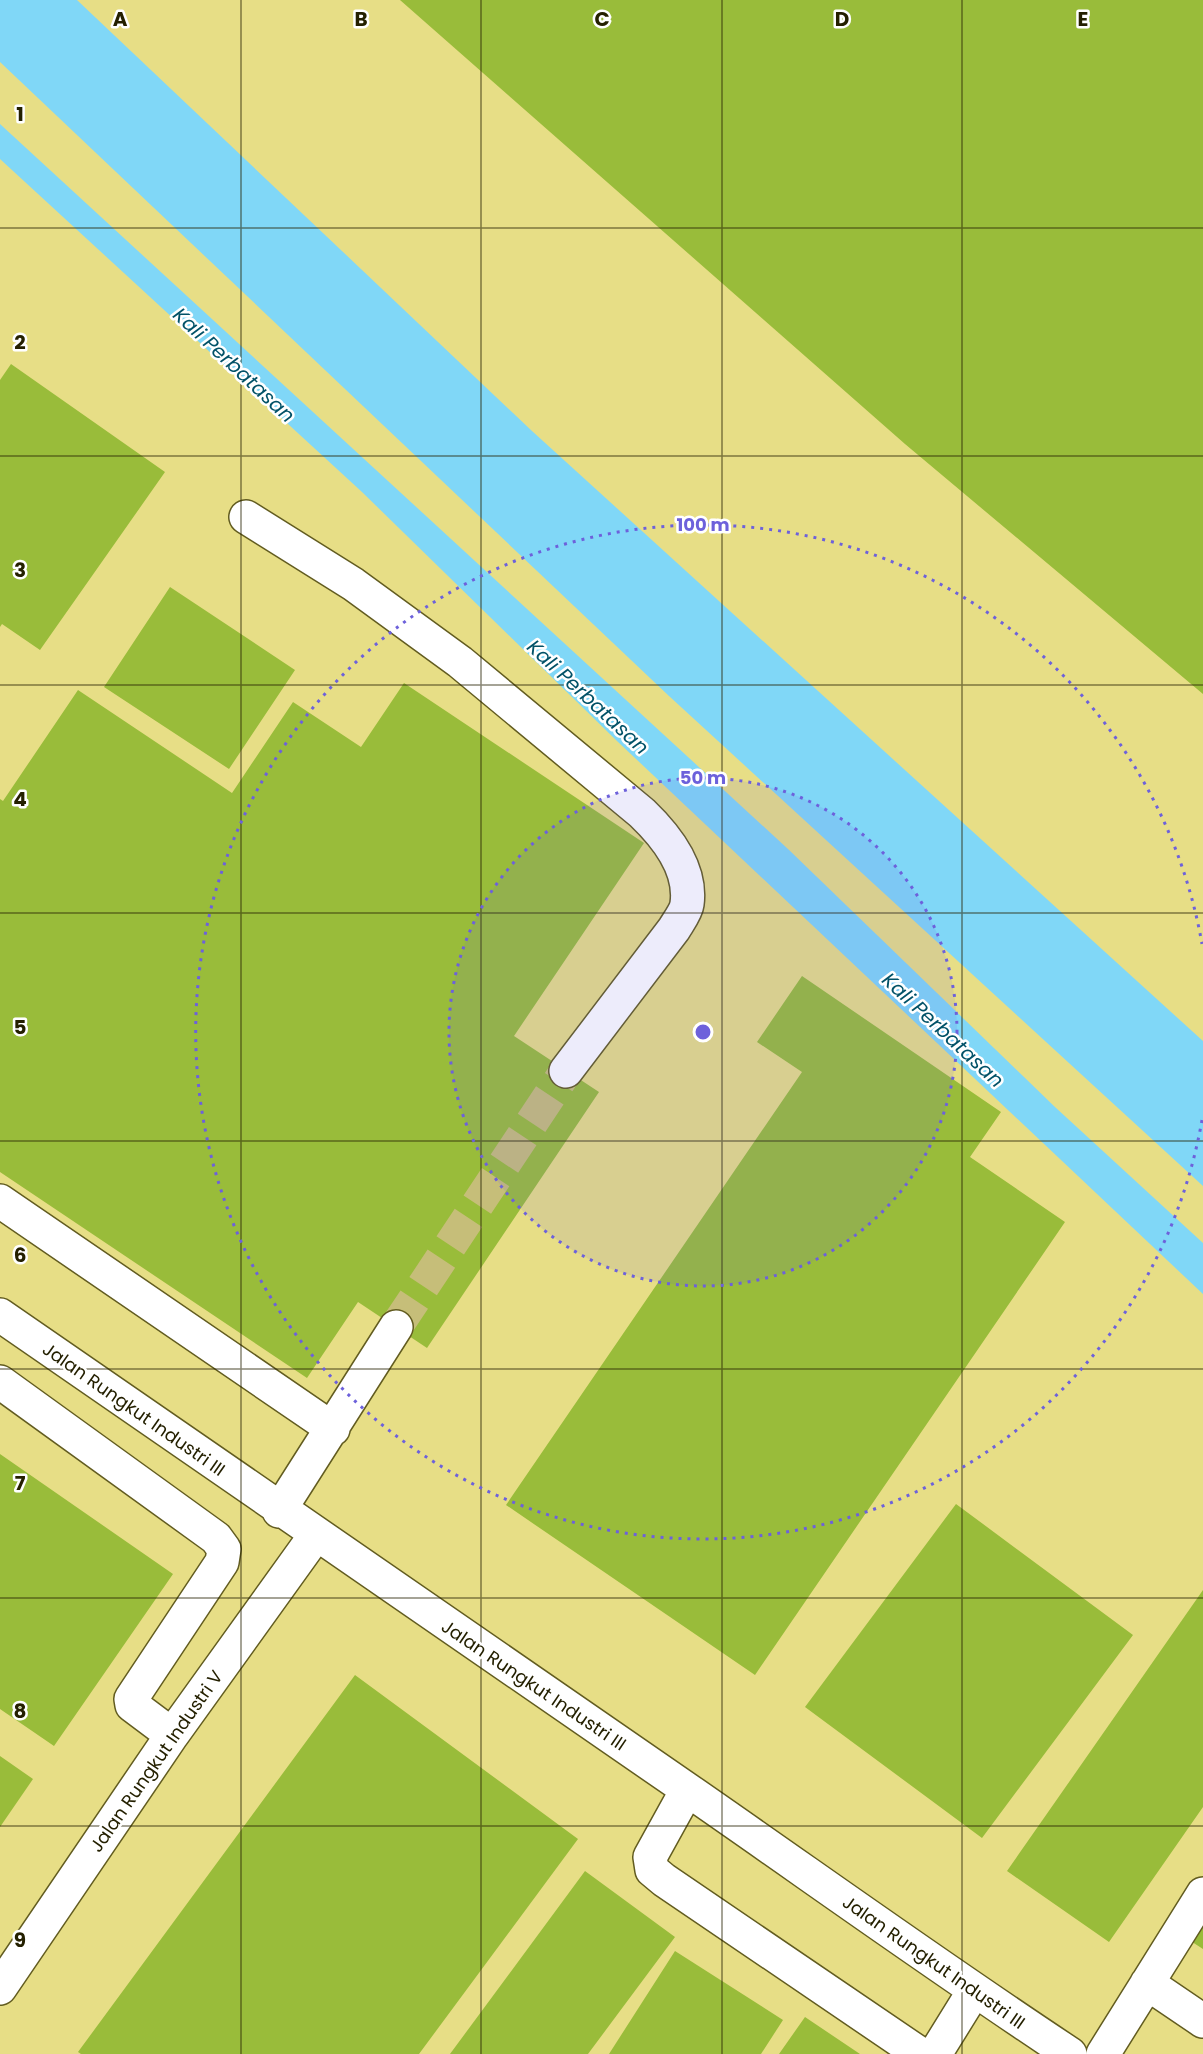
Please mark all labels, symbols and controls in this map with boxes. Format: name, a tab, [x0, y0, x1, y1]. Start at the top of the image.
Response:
text: A	[113, 5, 128, 33]
text: B	[354, 5, 368, 33]
text: C	[594, 5, 610, 33]
text: D	[835, 5, 849, 33]
text: E	[1078, 5, 1088, 33]
text: 1	[16, 100, 24, 128]
water label: Kali Perbatasan	[167, 301, 301, 429]
text: 2	[14, 328, 26, 356]
text: 100 m	[676, 512, 730, 537]
text: 3	[14, 556, 26, 584]
water label: Kali Perbatasan	[521, 633, 655, 761]
text: 50 m	[680, 765, 726, 790]
text: 4	[13, 785, 27, 813]
water label: Kali Perbatasan	[876, 966, 1010, 1094]
text: 5	[14, 1013, 27, 1041]
centre of rings	[693, 1022, 713, 1042]
text: 6	[14, 1241, 26, 1269]
street label: Jalan Rungkut Industri III	[38, 1336, 230, 1482]
text: 7	[15, 1469, 26, 1497]
street label: Jalan Rungkut Industri III	[437, 1614, 631, 1756]
street label: Jalan Rungkut Industri V	[84, 1665, 228, 1857]
text: 8	[14, 1697, 26, 1725]
street label: Jalan Rungkut Industri III	[838, 1889, 1030, 2035]
text: 9	[14, 1926, 26, 1954]

